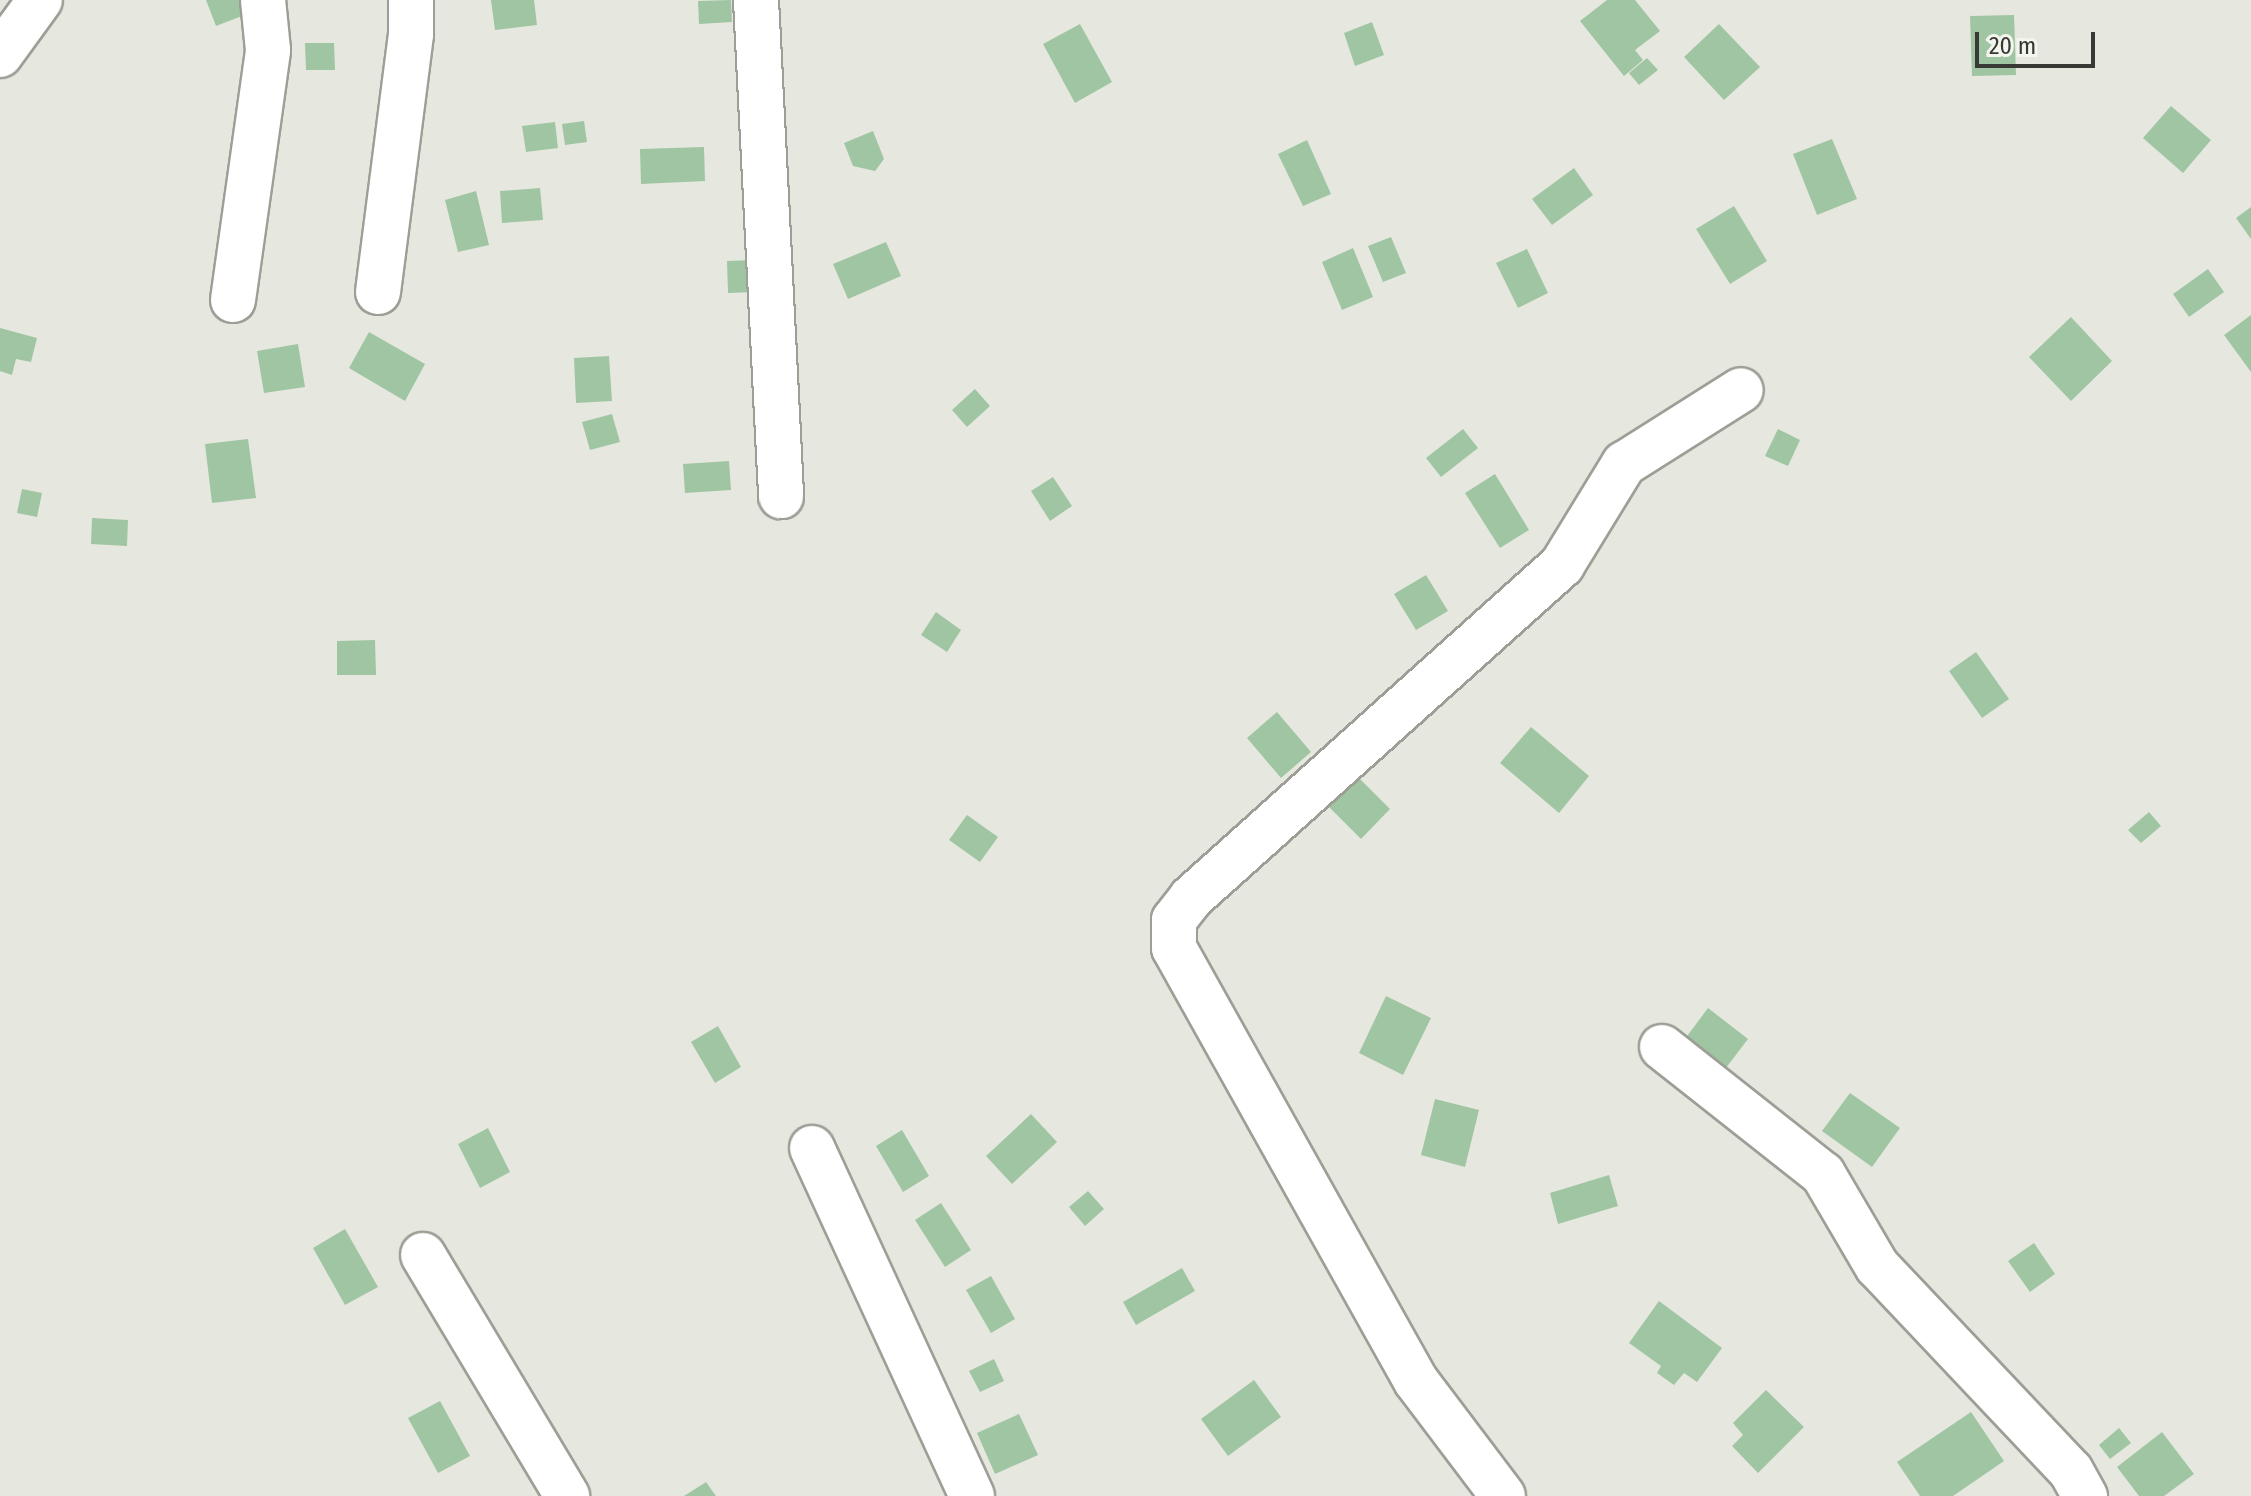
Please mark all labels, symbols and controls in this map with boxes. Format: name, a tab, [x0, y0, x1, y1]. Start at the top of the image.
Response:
scale bar	[1979, 16, 2099, 66]
text: 20 m	[1989, 32, 2036, 60]

